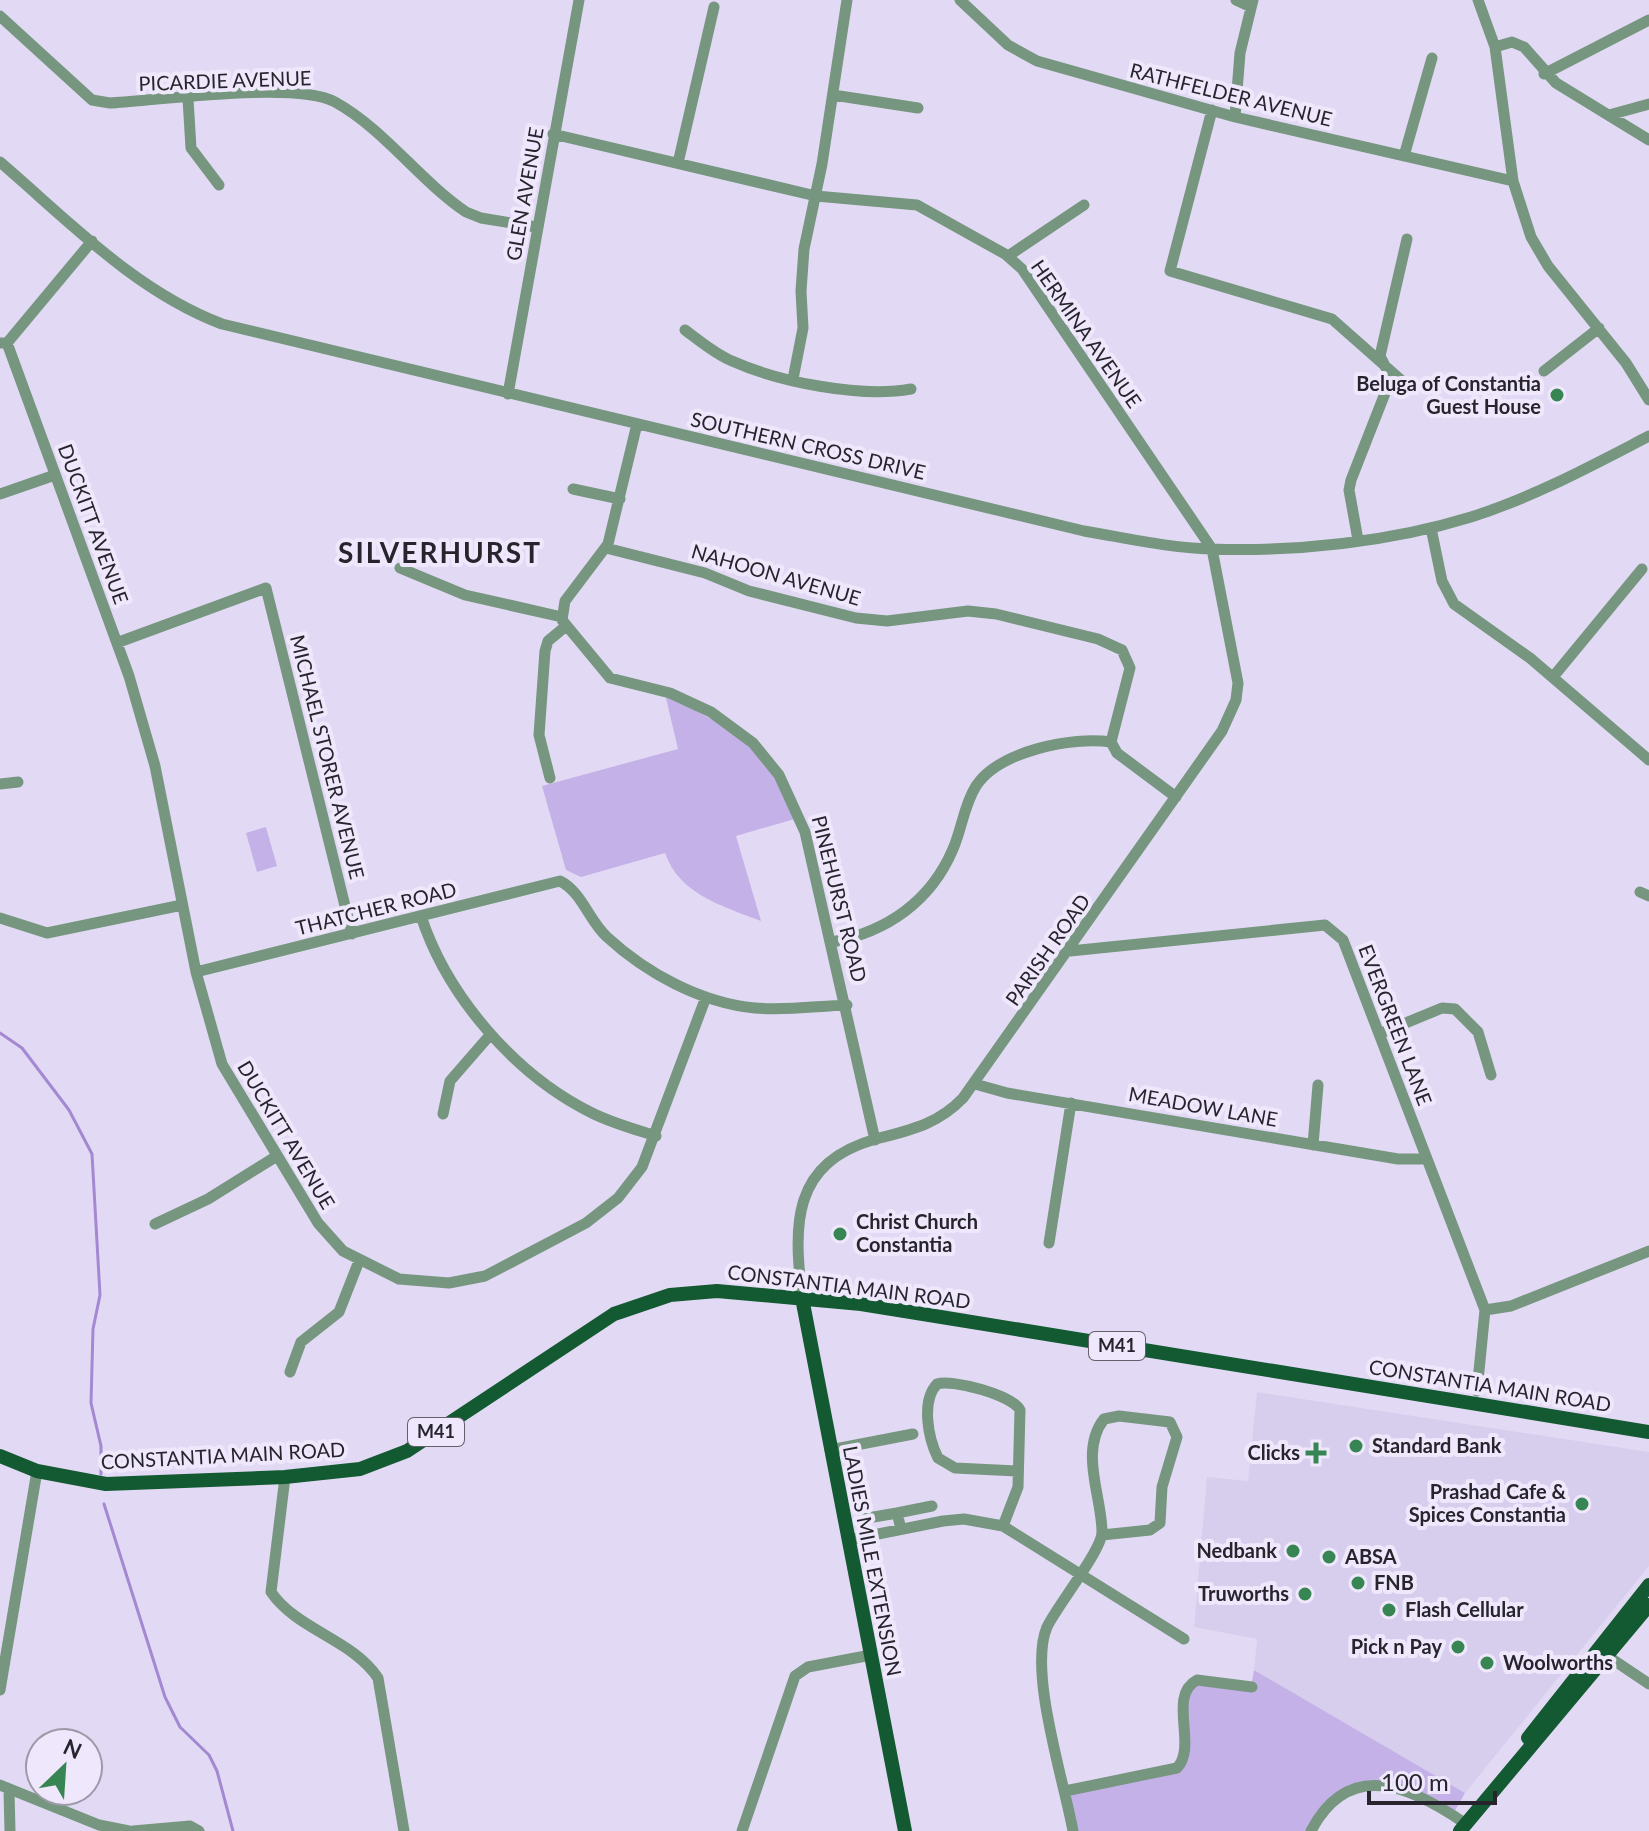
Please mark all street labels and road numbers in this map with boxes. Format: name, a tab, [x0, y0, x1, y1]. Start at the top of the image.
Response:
street label: RATHFELDER AVENUE	[1128, 57, 1335, 131]
street label: PICARDIE AVENUE	[138, 65, 312, 95]
street label: GLEN AVENUE	[500, 125, 548, 263]
street label: HERMINA AVENUE	[1027, 255, 1147, 412]
street label: SOUTHERN CROSS DRIVE	[689, 406, 928, 484]
street label: DUCKITT AVENUE	[54, 440, 134, 607]
street label: NAHOON AVENUE	[689, 538, 864, 610]
street label: MICHAEL STORER AVENUE	[286, 632, 370, 881]
street label: PINEHURST ROAD	[808, 813, 872, 985]
street label: THATCHER ROAD	[293, 876, 459, 940]
street label: PARISH ROAD	[1000, 889, 1094, 1010]
street label: EVERGREEN LANE	[1354, 941, 1438, 1108]
street label: DUCKITT AVENUE	[233, 1056, 341, 1213]
street label: MEADOW LANE	[1127, 1081, 1280, 1131]
street label: CONSTANTIA MAIN ROAD	[726, 1259, 972, 1313]
road number: M41	[1089, 1332, 1145, 1360]
street label: CONSTANTIA MAIN ROAD	[1367, 1354, 1613, 1416]
road number: M41	[408, 1418, 464, 1446]
street label: CONSTANTIA MAIN ROAD	[100, 1437, 346, 1473]
street label: LADIES MILE EXTENSION	[839, 1444, 907, 1678]

